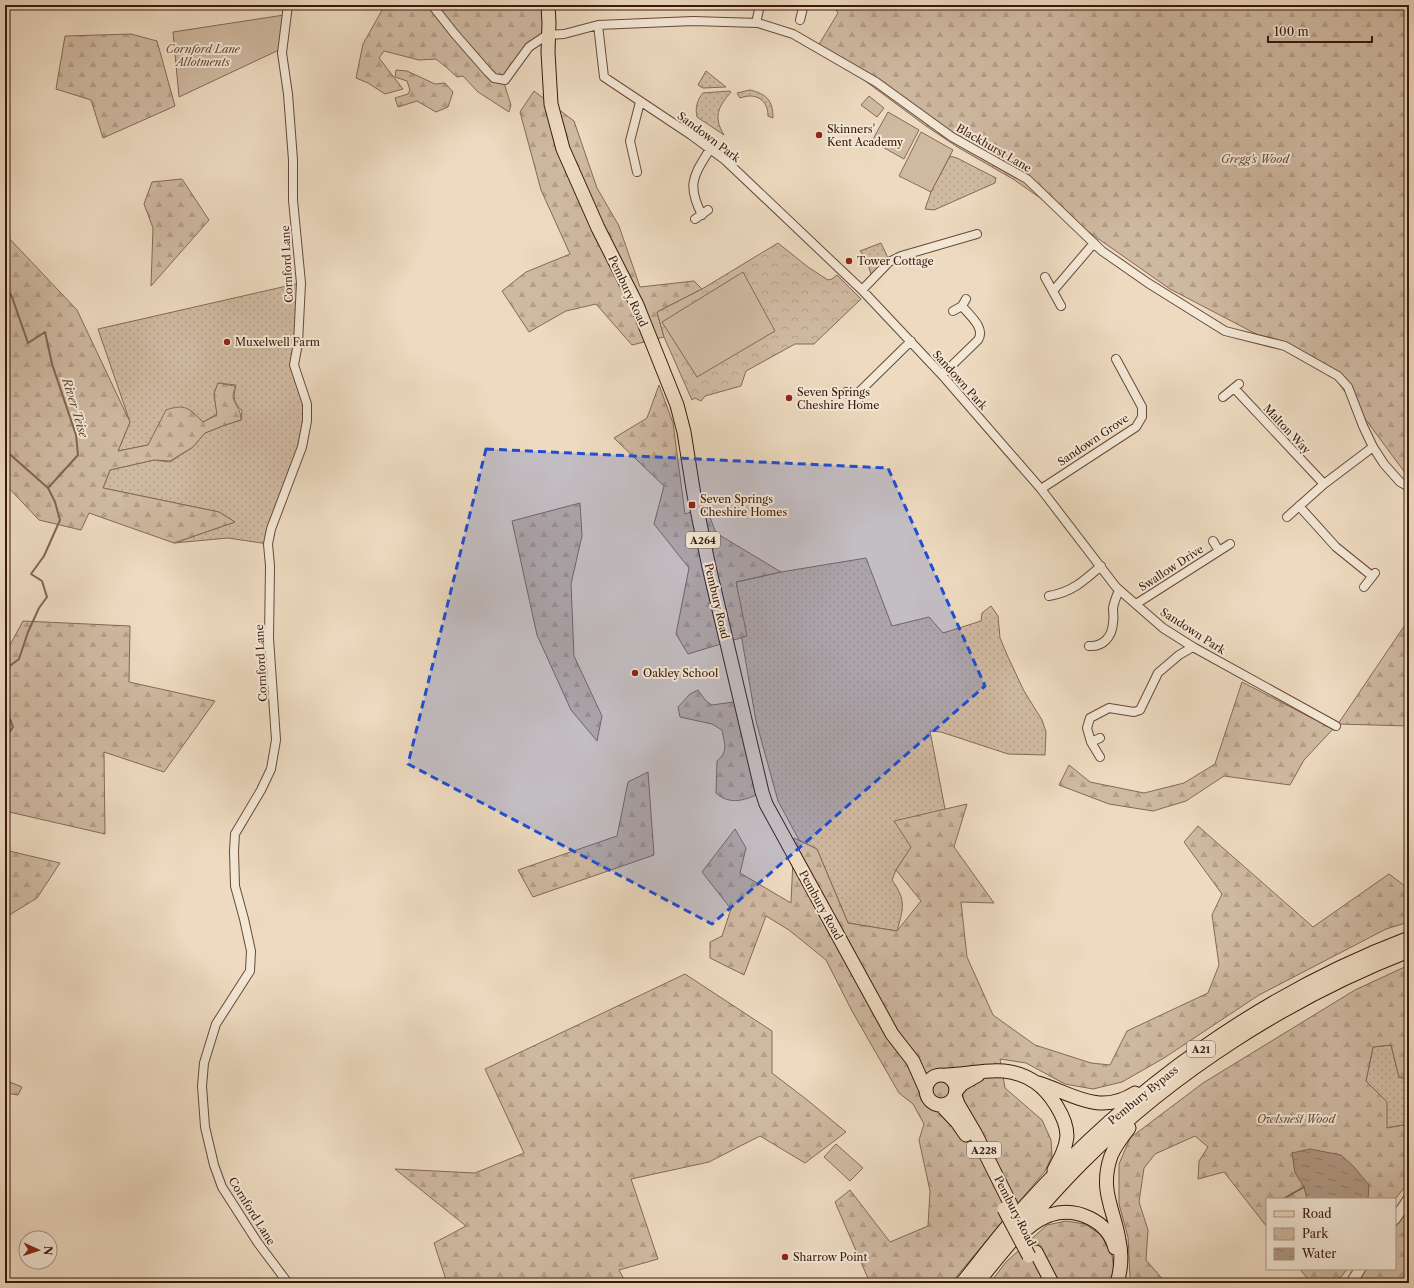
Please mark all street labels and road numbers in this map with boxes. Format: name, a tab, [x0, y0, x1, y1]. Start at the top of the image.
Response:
street label: Sandown Park	[675, 109, 744, 166]
street label: Blackhurst Lane	[954, 121, 1034, 175]
street label: Cornford Lane	[278, 225, 296, 303]
street label: Pembury Road	[605, 253, 651, 329]
street label: Sandown Park	[930, 347, 991, 413]
street label: Malton Way	[1260, 401, 1314, 457]
street label: Sandown Grove	[1055, 411, 1131, 469]
road number: A264	[686, 532, 720, 548]
street label: Swallow Drive	[1136, 542, 1206, 594]
street label: Pembury Road	[701, 562, 733, 641]
street label: Sandown Park	[1158, 605, 1229, 658]
street label: Cornford Lane	[252, 624, 270, 702]
street label: Pembury Road	[796, 868, 846, 942]
road number: A21	[1187, 1041, 1215, 1057]
street label: Pembury Bypass	[1105, 1062, 1181, 1128]
road number: A228	[967, 1142, 1001, 1158]
street label: Pembury Road	[991, 1173, 1039, 1249]
street label: Cornford Lane	[226, 1174, 278, 1248]

